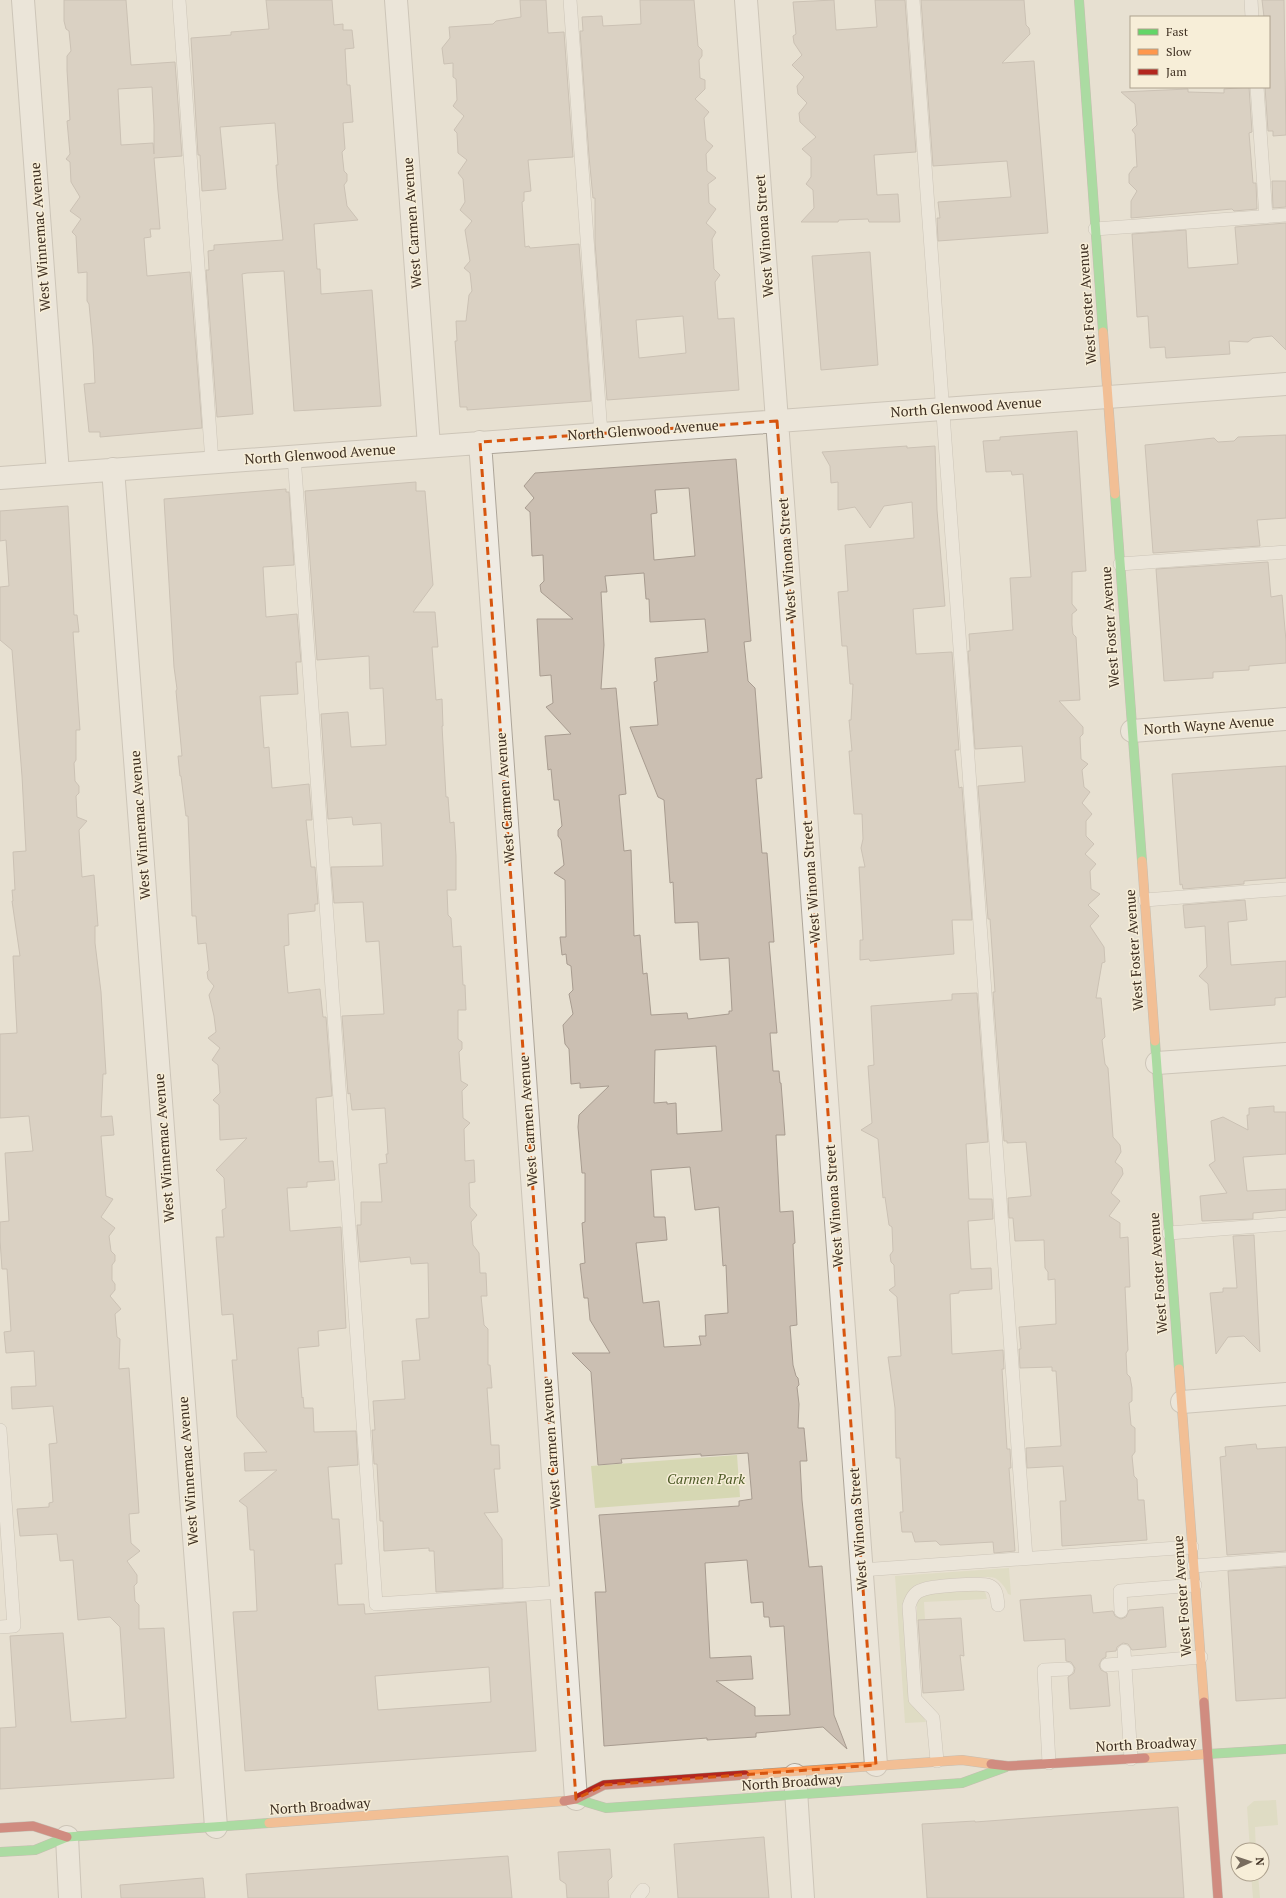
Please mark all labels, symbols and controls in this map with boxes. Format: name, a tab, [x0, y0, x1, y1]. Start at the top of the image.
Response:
legend	[1130, 16, 1270, 88]
text: Fast	[1166, 24, 1189, 39]
text: Slow	[1166, 44, 1192, 59]
text: Jam	[1166, 64, 1187, 79]
street label: West Carmen Avenue	[397, 157, 426, 289]
street label: West Winnemac Avenue	[25, 162, 54, 312]
street label: West Winona Street	[750, 173, 777, 298]
street label: West Foster Avenue	[1073, 243, 1100, 365]
street label: North Glenwood Avenue	[890, 392, 1042, 421]
street label: North Glenwood Avenue	[567, 415, 719, 444]
street label: North Glenwood Avenue	[244, 439, 396, 468]
street label: West Winona Street	[773, 496, 800, 621]
street label: West Foster Avenue	[1096, 566, 1123, 688]
street label: North Wayne Avenue	[1143, 710, 1275, 739]
street label: West Carmen Avenue	[490, 732, 519, 864]
street label: West Winnemac Avenue	[125, 750, 154, 900]
street label: West Winona Street	[797, 819, 824, 944]
street label: West Foster Avenue	[1120, 889, 1147, 1011]
street label: West Carmen Avenue	[513, 1055, 542, 1187]
street label: West Winnemac Avenue	[149, 1073, 178, 1223]
street label: West Winona Street	[820, 1143, 847, 1268]
street label: West Foster Avenue	[1144, 1212, 1171, 1334]
street label: West Carmen Avenue	[536, 1378, 565, 1510]
street label: West Winnemac Avenue	[173, 1396, 202, 1546]
street label: West Winona Street	[844, 1466, 871, 1591]
park label: Carmen Park	[667, 1469, 745, 1488]
street label: West Foster Avenue	[1168, 1535, 1195, 1657]
street label: North Broadway	[1095, 1731, 1198, 1756]
street label: North Broadway	[741, 1768, 844, 1795]
street label: North Broadway	[269, 1792, 372, 1819]
north arrow	[1230, 1842, 1270, 1882]
text: N	[1253, 1857, 1267, 1867]

